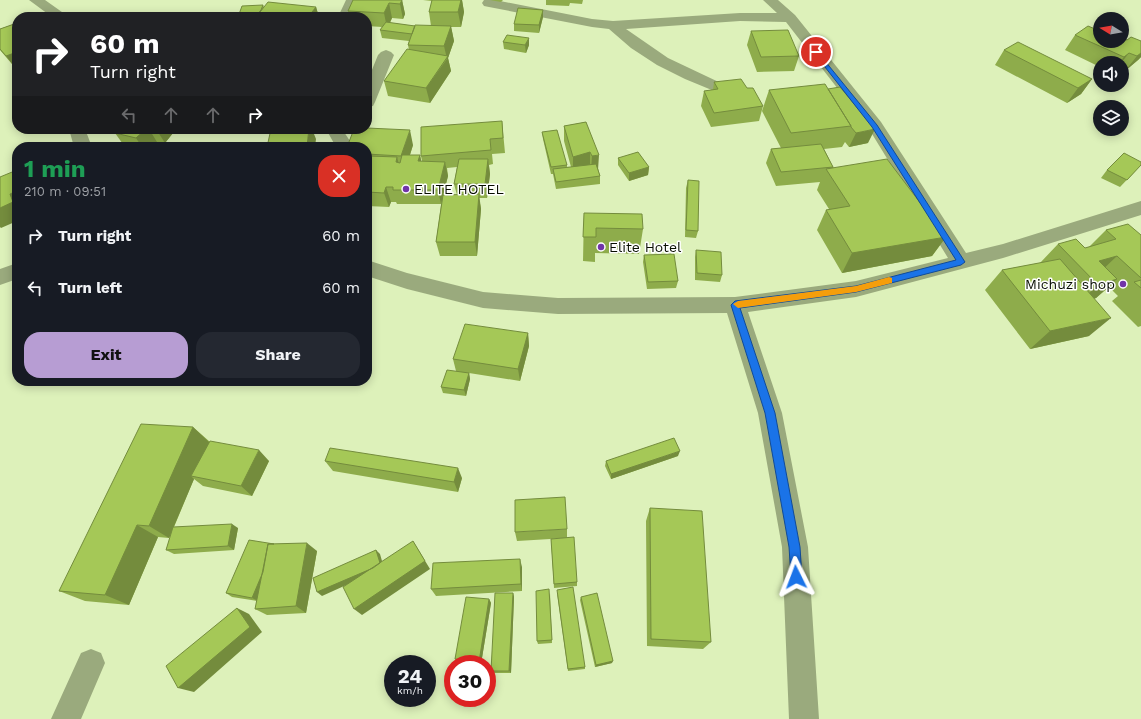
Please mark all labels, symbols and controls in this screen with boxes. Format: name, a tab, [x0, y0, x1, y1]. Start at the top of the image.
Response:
north arrow	[1093, 12, 1129, 48]
map controls	[1093, 12, 1129, 136]
text: 60 m	[90, 27, 160, 60]
icon: right	[24, 28, 76, 80]
pin	[799, 35, 833, 69]
icon: arrive	[805, 41, 827, 63]
button: sound	[1093, 56, 1129, 92]
text: Turn right	[90, 61, 176, 82]
button: layers	[1093, 100, 1129, 136]
icon: left	[118, 104, 140, 126]
icon: ahead	[160, 104, 182, 126]
icon: ahead	[202, 104, 224, 126]
icon: right	[244, 104, 266, 126]
text: 1 min	[24, 155, 86, 183]
button: close	[318, 155, 360, 197]
place label: ELITE HOTEL	[414, 181, 504, 197]
text: 210 m · 09:51	[24, 184, 106, 199]
marker: ELITE HOTEL	[401, 184, 411, 194]
icon: right	[24, 225, 46, 247]
text: Turn right	[58, 227, 131, 245]
text: 60 m	[322, 227, 360, 245]
place label: Elite Hotel	[609, 239, 682, 255]
marker: Elite Hotel	[596, 242, 606, 252]
place label: Michuzi shop	[1025, 276, 1115, 292]
icon: left	[24, 277, 46, 299]
text: Turn left	[58, 279, 122, 297]
text: 60 m	[322, 279, 360, 297]
marker: Michuzi shop	[1118, 279, 1128, 289]
button: Exit	[24, 332, 188, 378]
button: Share	[196, 332, 360, 378]
position arrow	[775, 556, 817, 598]
speed limit sign: 30	[444, 655, 496, 707]
text: 24	[398, 664, 422, 688]
text: km/h	[397, 685, 423, 696]

